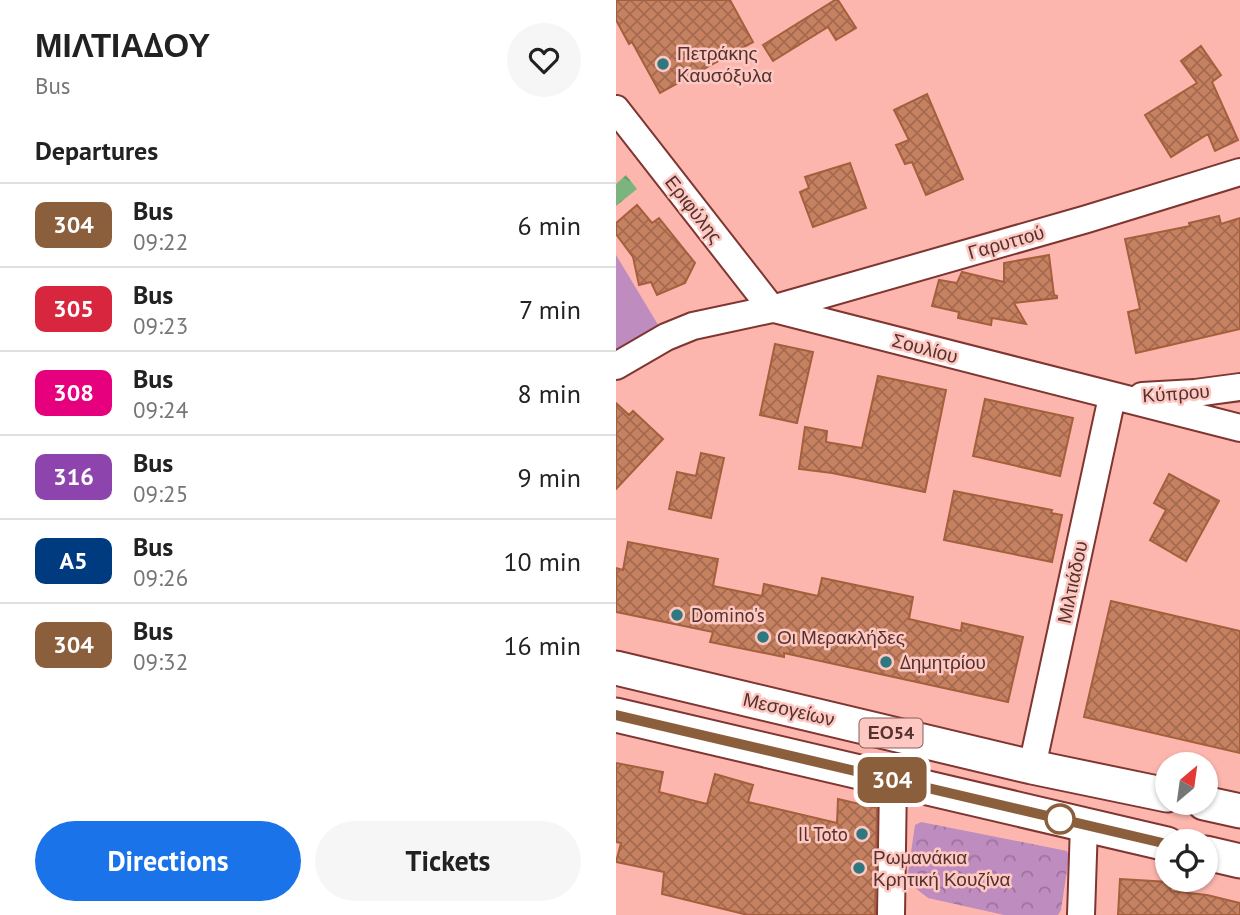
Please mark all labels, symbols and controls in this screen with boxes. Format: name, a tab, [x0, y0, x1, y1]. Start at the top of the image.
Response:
text: ΜΙΛΤΙΑΔΟΥ	[35, 23, 210, 66]
button: heart	[507, 23, 581, 97]
place label: Πετράκης Καυσόξυλα	[677, 41, 772, 87]
marker: Πετράκης Καυσόξυλα	[655, 56, 671, 72]
text: Bus	[35, 71, 71, 100]
text: Departures	[35, 134, 158, 167]
street label: Εριφύλης	[660, 170, 728, 248]
text: Bus	[133, 194, 173, 227]
text: 304	[53, 209, 94, 240]
text: 6 min	[518, 209, 581, 242]
street label: Γαρυττού	[965, 220, 1047, 264]
text: 09:22	[133, 227, 188, 256]
text: Bus	[133, 278, 173, 311]
text: 305	[53, 293, 94, 324]
text: 7 min	[519, 293, 581, 326]
text: 09:23	[133, 311, 188, 340]
street label: Σουλίου	[889, 328, 961, 368]
text: Bus	[133, 362, 173, 395]
text: 308	[53, 377, 94, 408]
text: 8 min	[518, 377, 581, 410]
street label: Κύπρου	[1142, 379, 1210, 407]
text: 09:24	[133, 395, 188, 424]
text: Bus	[133, 446, 173, 479]
text: 316	[53, 461, 94, 492]
text: 9 min	[518, 461, 581, 494]
text: 09:25	[133, 479, 188, 508]
text: Bus	[133, 530, 173, 563]
street label: Μιλτιάδου	[1052, 539, 1092, 625]
text: A5	[59, 545, 88, 576]
text: 10 min	[503, 545, 581, 578]
text: 09:26	[133, 563, 188, 592]
place label: Domino's	[691, 603, 765, 627]
marker: Domino's	[669, 607, 685, 623]
text: Bus	[133, 614, 173, 647]
place label: Οι Μερακλήδες	[777, 625, 905, 649]
text: 304	[53, 629, 94, 660]
text: 16 min	[503, 629, 581, 662]
marker: Οι Μερακλήδες	[755, 629, 771, 645]
text: 09:32	[133, 647, 188, 676]
place label: Δημητρίου	[900, 650, 986, 674]
marker: Δημητρίου	[878, 654, 894, 670]
street label: Μεσογείων	[741, 687, 837, 731]
road number: ΕΟ54	[860, 718, 922, 748]
north arrow	[1155, 752, 1218, 816]
map controls	[1155, 752, 1218, 892]
line badge: 304	[852, 757, 932, 803]
text: 304	[872, 764, 912, 795]
unlabelled marker	[1045, 804, 1075, 834]
button: Directions	[35, 821, 301, 901]
button: Tickets	[315, 821, 581, 901]
place label: Il Toto	[798, 822, 848, 846]
marker: Il Toto	[854, 826, 870, 842]
button: locate	[1155, 829, 1218, 892]
place label: Ρωμανάκια Κρητική Κουζίνα	[873, 845, 1010, 891]
marker: Ρωμανάκια Κρητική Κουζίνα	[851, 860, 867, 876]

